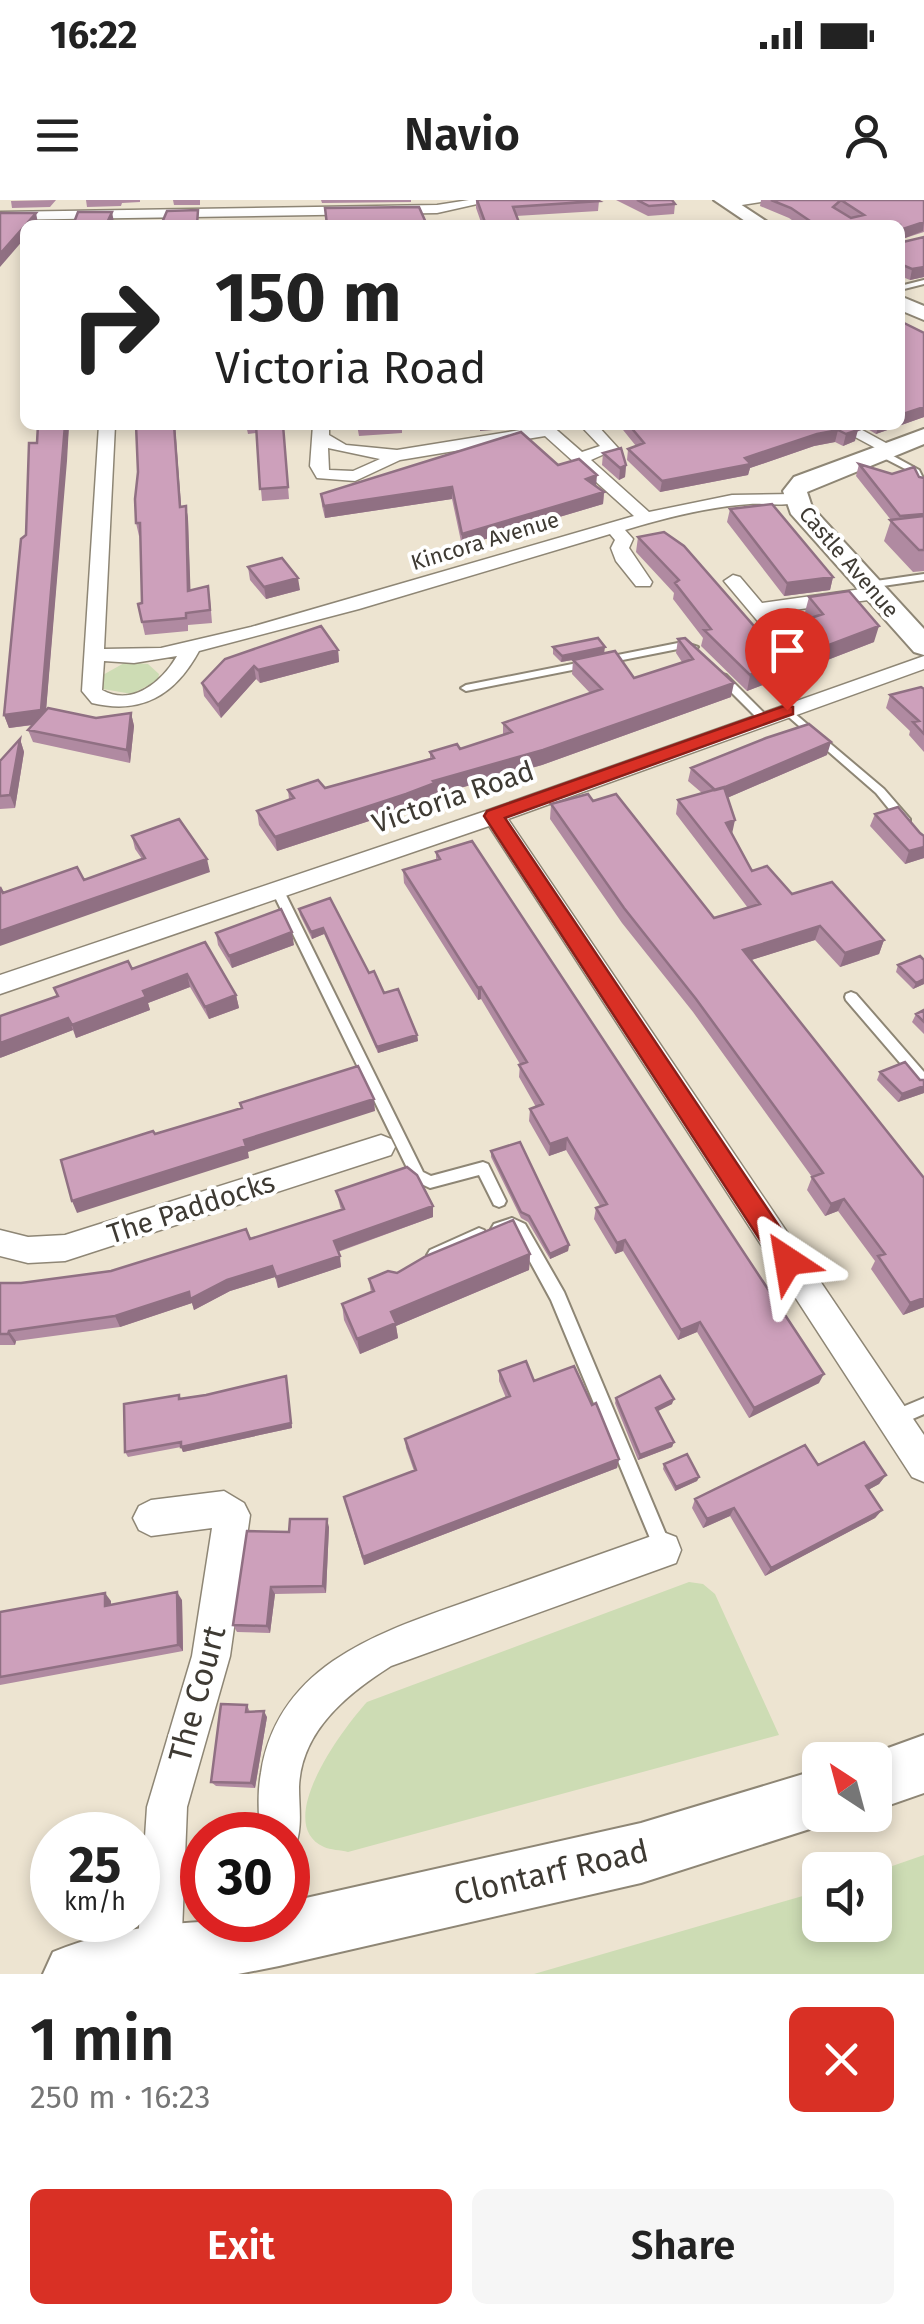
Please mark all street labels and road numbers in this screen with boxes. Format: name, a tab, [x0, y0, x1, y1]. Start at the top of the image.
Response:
street label: Castle Avenue	[793, 501, 905, 623]
street label: Kincora Avenue	[408, 506, 562, 576]
street label: Victoria Road	[368, 754, 538, 840]
street label: The Paddocks	[103, 1165, 279, 1251]
street label: The Court	[161, 1621, 234, 1766]
street label: Clontarf Road	[450, 1831, 652, 1913]

